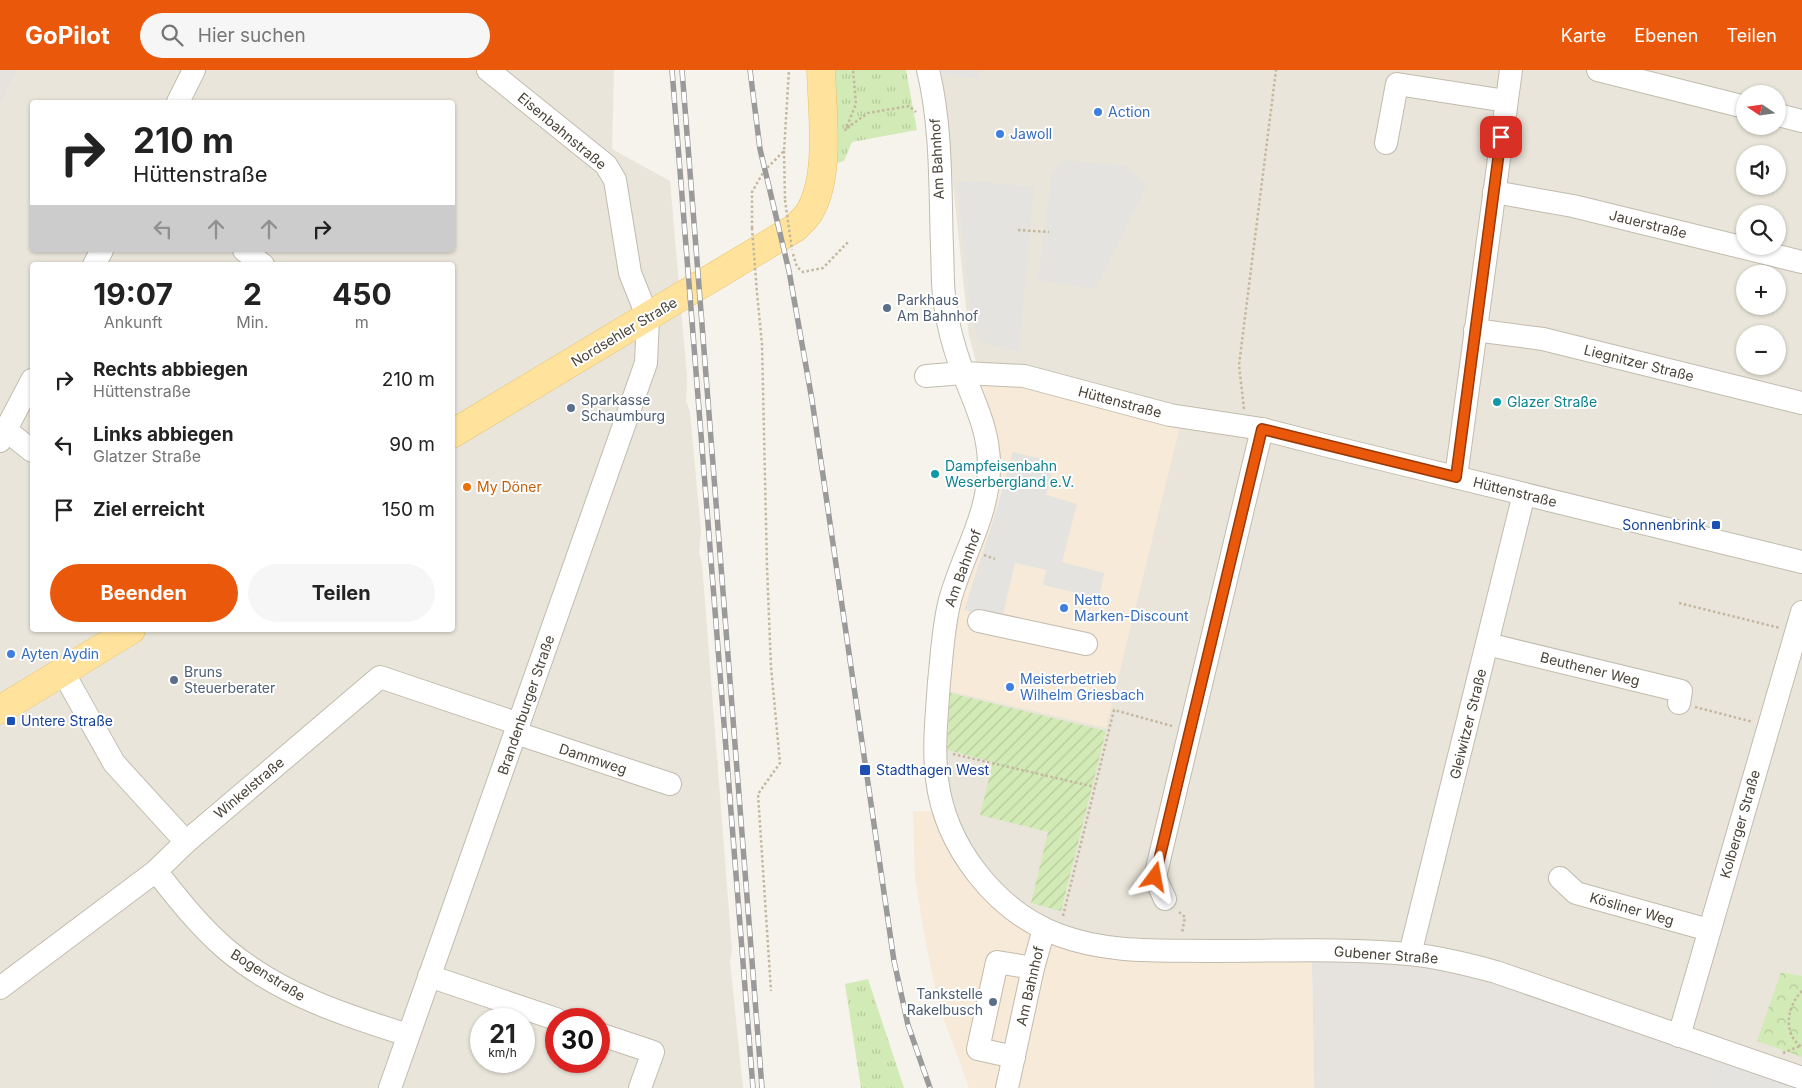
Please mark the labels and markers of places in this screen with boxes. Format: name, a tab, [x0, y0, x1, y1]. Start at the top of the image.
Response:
place label: Action	[1108, 103, 1150, 120]
marker: Action	[1092, 106, 1104, 118]
pin	[1480, 116, 1522, 158]
place label: Jawoll	[1010, 125, 1052, 142]
marker: Jawoll	[994, 128, 1006, 140]
place label: Parkhaus Am Bahnhof	[897, 291, 978, 324]
marker: Parkhaus Am Bahnhof	[881, 302, 893, 314]
place label: Sparkasse Schaumburg	[581, 391, 665, 424]
place label: Glazer Straße	[1507, 393, 1597, 410]
marker: Glazer Straße	[1491, 396, 1503, 408]
marker: Sparkasse Schaumburg	[565, 402, 577, 414]
place label: Dampfeisenbahn Weserbergland e.V.	[945, 457, 1074, 490]
marker: Dampfeisenbahn Weserbergland e.V.	[929, 468, 941, 480]
place label: My Döner	[477, 478, 542, 495]
marker: My Döner	[461, 481, 473, 493]
place label: Sonnenbrink	[1622, 516, 1706, 533]
marker: Sonnenbrink	[1710, 519, 1722, 531]
place label: Netto Marken-Discount	[1074, 591, 1189, 624]
marker: Netto Marken-Discount	[1058, 602, 1070, 614]
place label: Ayten Aydin	[21, 645, 99, 662]
marker: Ayten Aydin	[5, 648, 17, 660]
place label: Bruns Steuerberater	[184, 663, 275, 696]
place label: Meisterbetrieb Wilhelm Griesbach	[1020, 670, 1144, 703]
marker: Bruns Steuerberater	[168, 674, 180, 686]
marker: Meisterbetrieb Wilhelm Griesbach	[1004, 681, 1016, 693]
place label: Untere Straße	[21, 712, 113, 729]
marker: Untere Straße	[5, 715, 17, 727]
place label: Stadthagen West	[876, 761, 990, 778]
marker: Stadthagen West	[858, 763, 872, 777]
place label: Tankstelle Rakelbusch	[907, 985, 983, 1018]
marker: Tankstelle Rakelbusch	[987, 996, 999, 1008]

